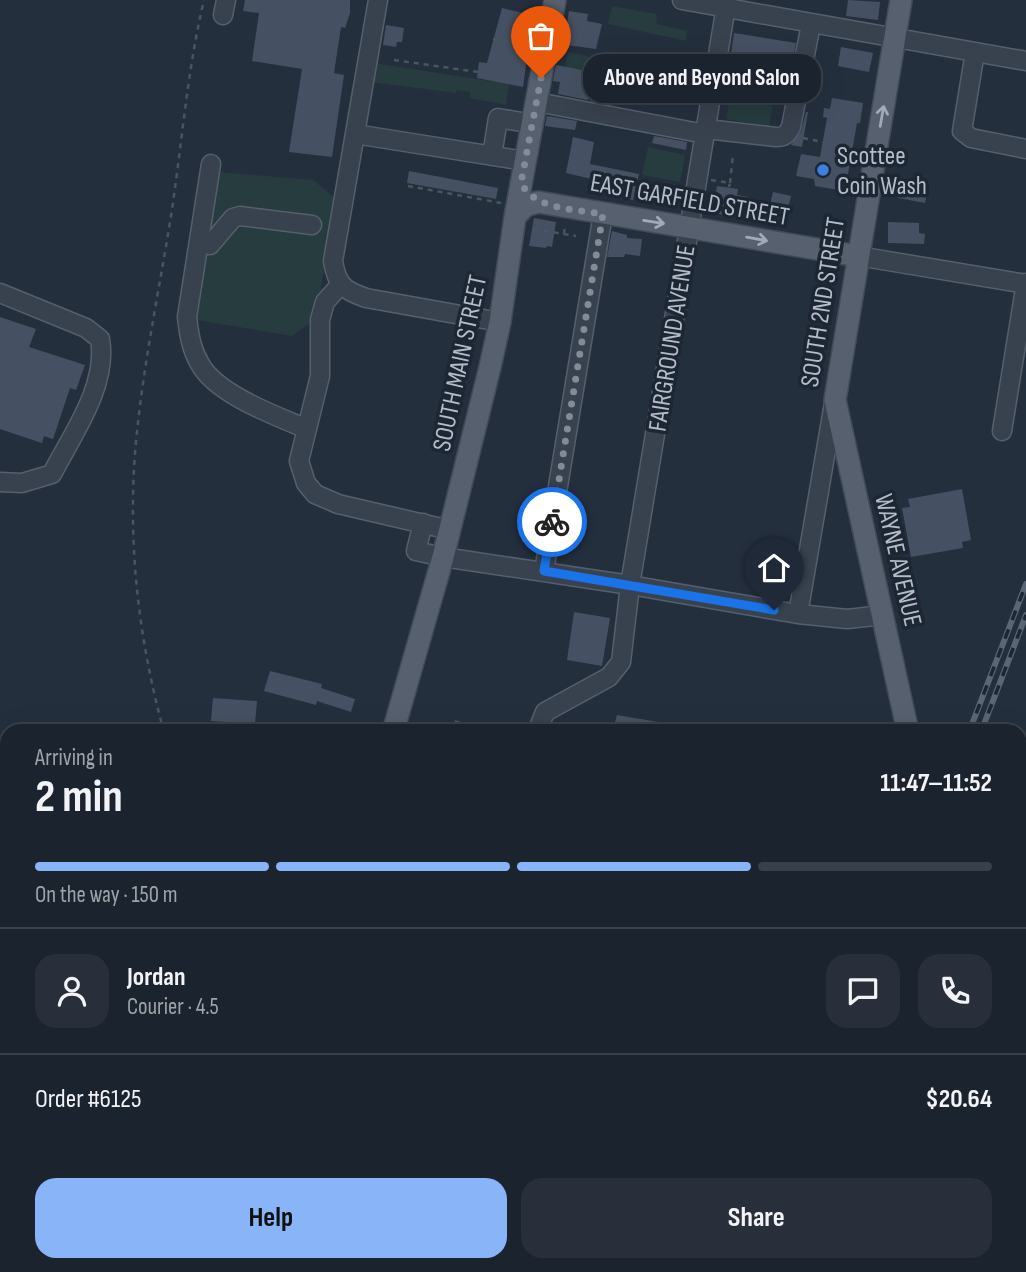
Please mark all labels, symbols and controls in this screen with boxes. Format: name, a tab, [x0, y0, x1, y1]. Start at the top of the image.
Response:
pin	[511, 6, 571, 78]
icon: bag	[522, 17, 560, 55]
callout: Above and Beyond Salon	[583, 54, 821, 102]
text: Above and Beyond Salon	[604, 64, 800, 92]
one-way arrow	[876, 105, 889, 128]
place label: Scottee Coin Wash	[837, 141, 927, 202]
marker: Scottee Coin Wash	[815, 162, 831, 178]
street label: EAST GARFIELD STREET	[588, 168, 792, 233]
street label: SOUTH 2ND STREET	[795, 215, 852, 389]
one-way arrow	[642, 216, 665, 229]
one-way arrow	[745, 233, 768, 246]
street label: FAIRGROUND AVENUE	[642, 243, 703, 434]
street label: SOUTH MAIN STREET	[427, 272, 494, 454]
courier	[517, 487, 587, 557]
street label: WAYNE AVENUE	[867, 491, 928, 630]
icon: bike	[533, 503, 571, 541]
pin	[744, 538, 804, 610]
icon: home	[755, 549, 793, 587]
text: Arriving in	[35, 744, 113, 772]
text: 11:47–11:52	[880, 768, 992, 799]
text: 2 min	[35, 770, 123, 825]
text: On the way · 150 m	[35, 881, 178, 909]
button: person	[35, 954, 109, 1028]
button: chat	[826, 954, 900, 1028]
button: phone	[918, 954, 992, 1028]
text: Jordan	[127, 962, 185, 993]
text: Courier · 4.5	[127, 993, 219, 1021]
text: Order #6125	[35, 1084, 142, 1115]
text: $20.64	[926, 1084, 992, 1115]
button: Help	[35, 1178, 507, 1258]
button: Share	[521, 1178, 992, 1258]

